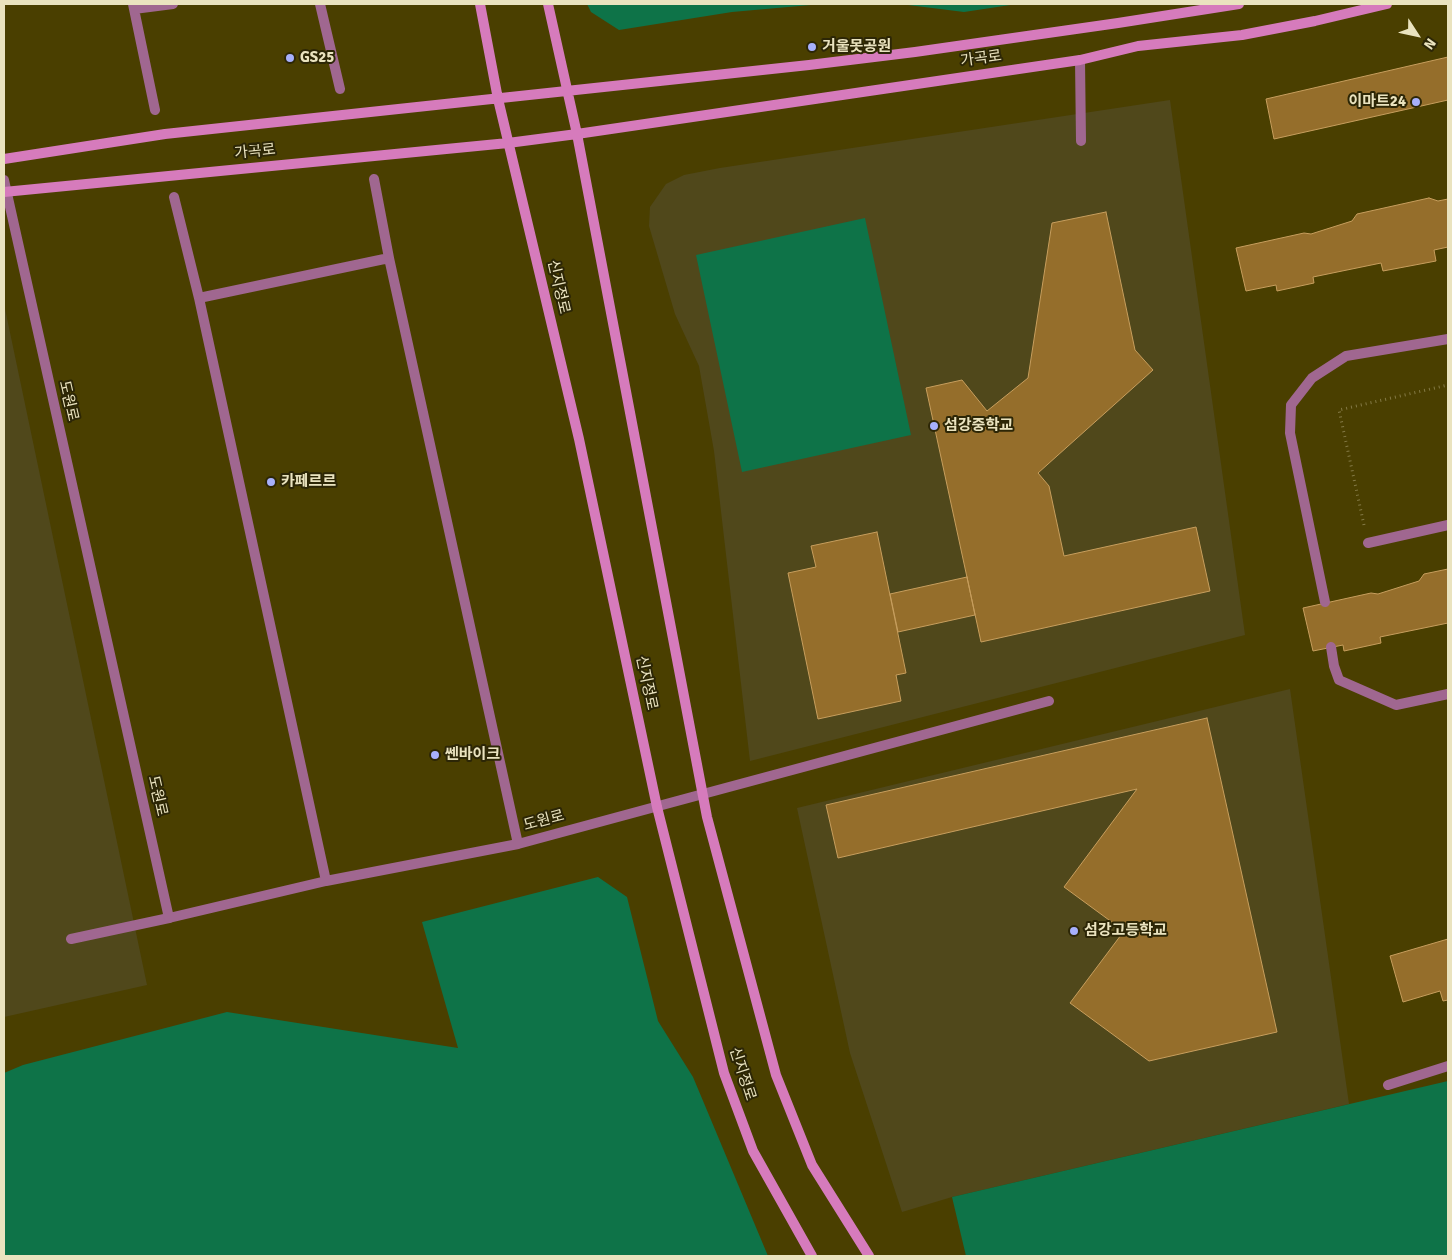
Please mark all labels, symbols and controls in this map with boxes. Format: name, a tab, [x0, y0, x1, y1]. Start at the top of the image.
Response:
north arrow	[1392, 10, 1442, 60]
text: N	[1420, 35, 1439, 53]
place label: 거울못공원	[822, 38, 891, 56]
marker: 거울못공원	[806, 41, 818, 53]
street label: 가곡로	[959, 47, 1003, 71]
place label: GS25	[300, 49, 334, 67]
marker: GS25	[284, 52, 296, 64]
place label: 이마트24	[1348, 93, 1406, 111]
marker: 이마트24	[1410, 96, 1422, 108]
street label: 가곡로	[233, 141, 277, 163]
street label: 신지정로	[543, 258, 573, 316]
street label: 도원로	[55, 379, 81, 423]
place label: 섬강중학교	[944, 417, 1013, 435]
marker: 섬강중학교	[928, 420, 940, 432]
place label: 카페르르	[281, 473, 336, 491]
marker: 카페르르	[265, 476, 277, 488]
street label: 신지정로	[631, 654, 661, 712]
place label: 쎈바이크	[445, 746, 500, 764]
marker: 쎈바이크	[429, 749, 441, 761]
street label: 도원로	[144, 774, 170, 818]
street label: 도원로	[522, 807, 566, 835]
place label: 섬강고등학교	[1084, 922, 1167, 940]
marker: 섬강고등학교	[1068, 925, 1080, 937]
street label: 신지정로	[725, 1045, 759, 1103]

